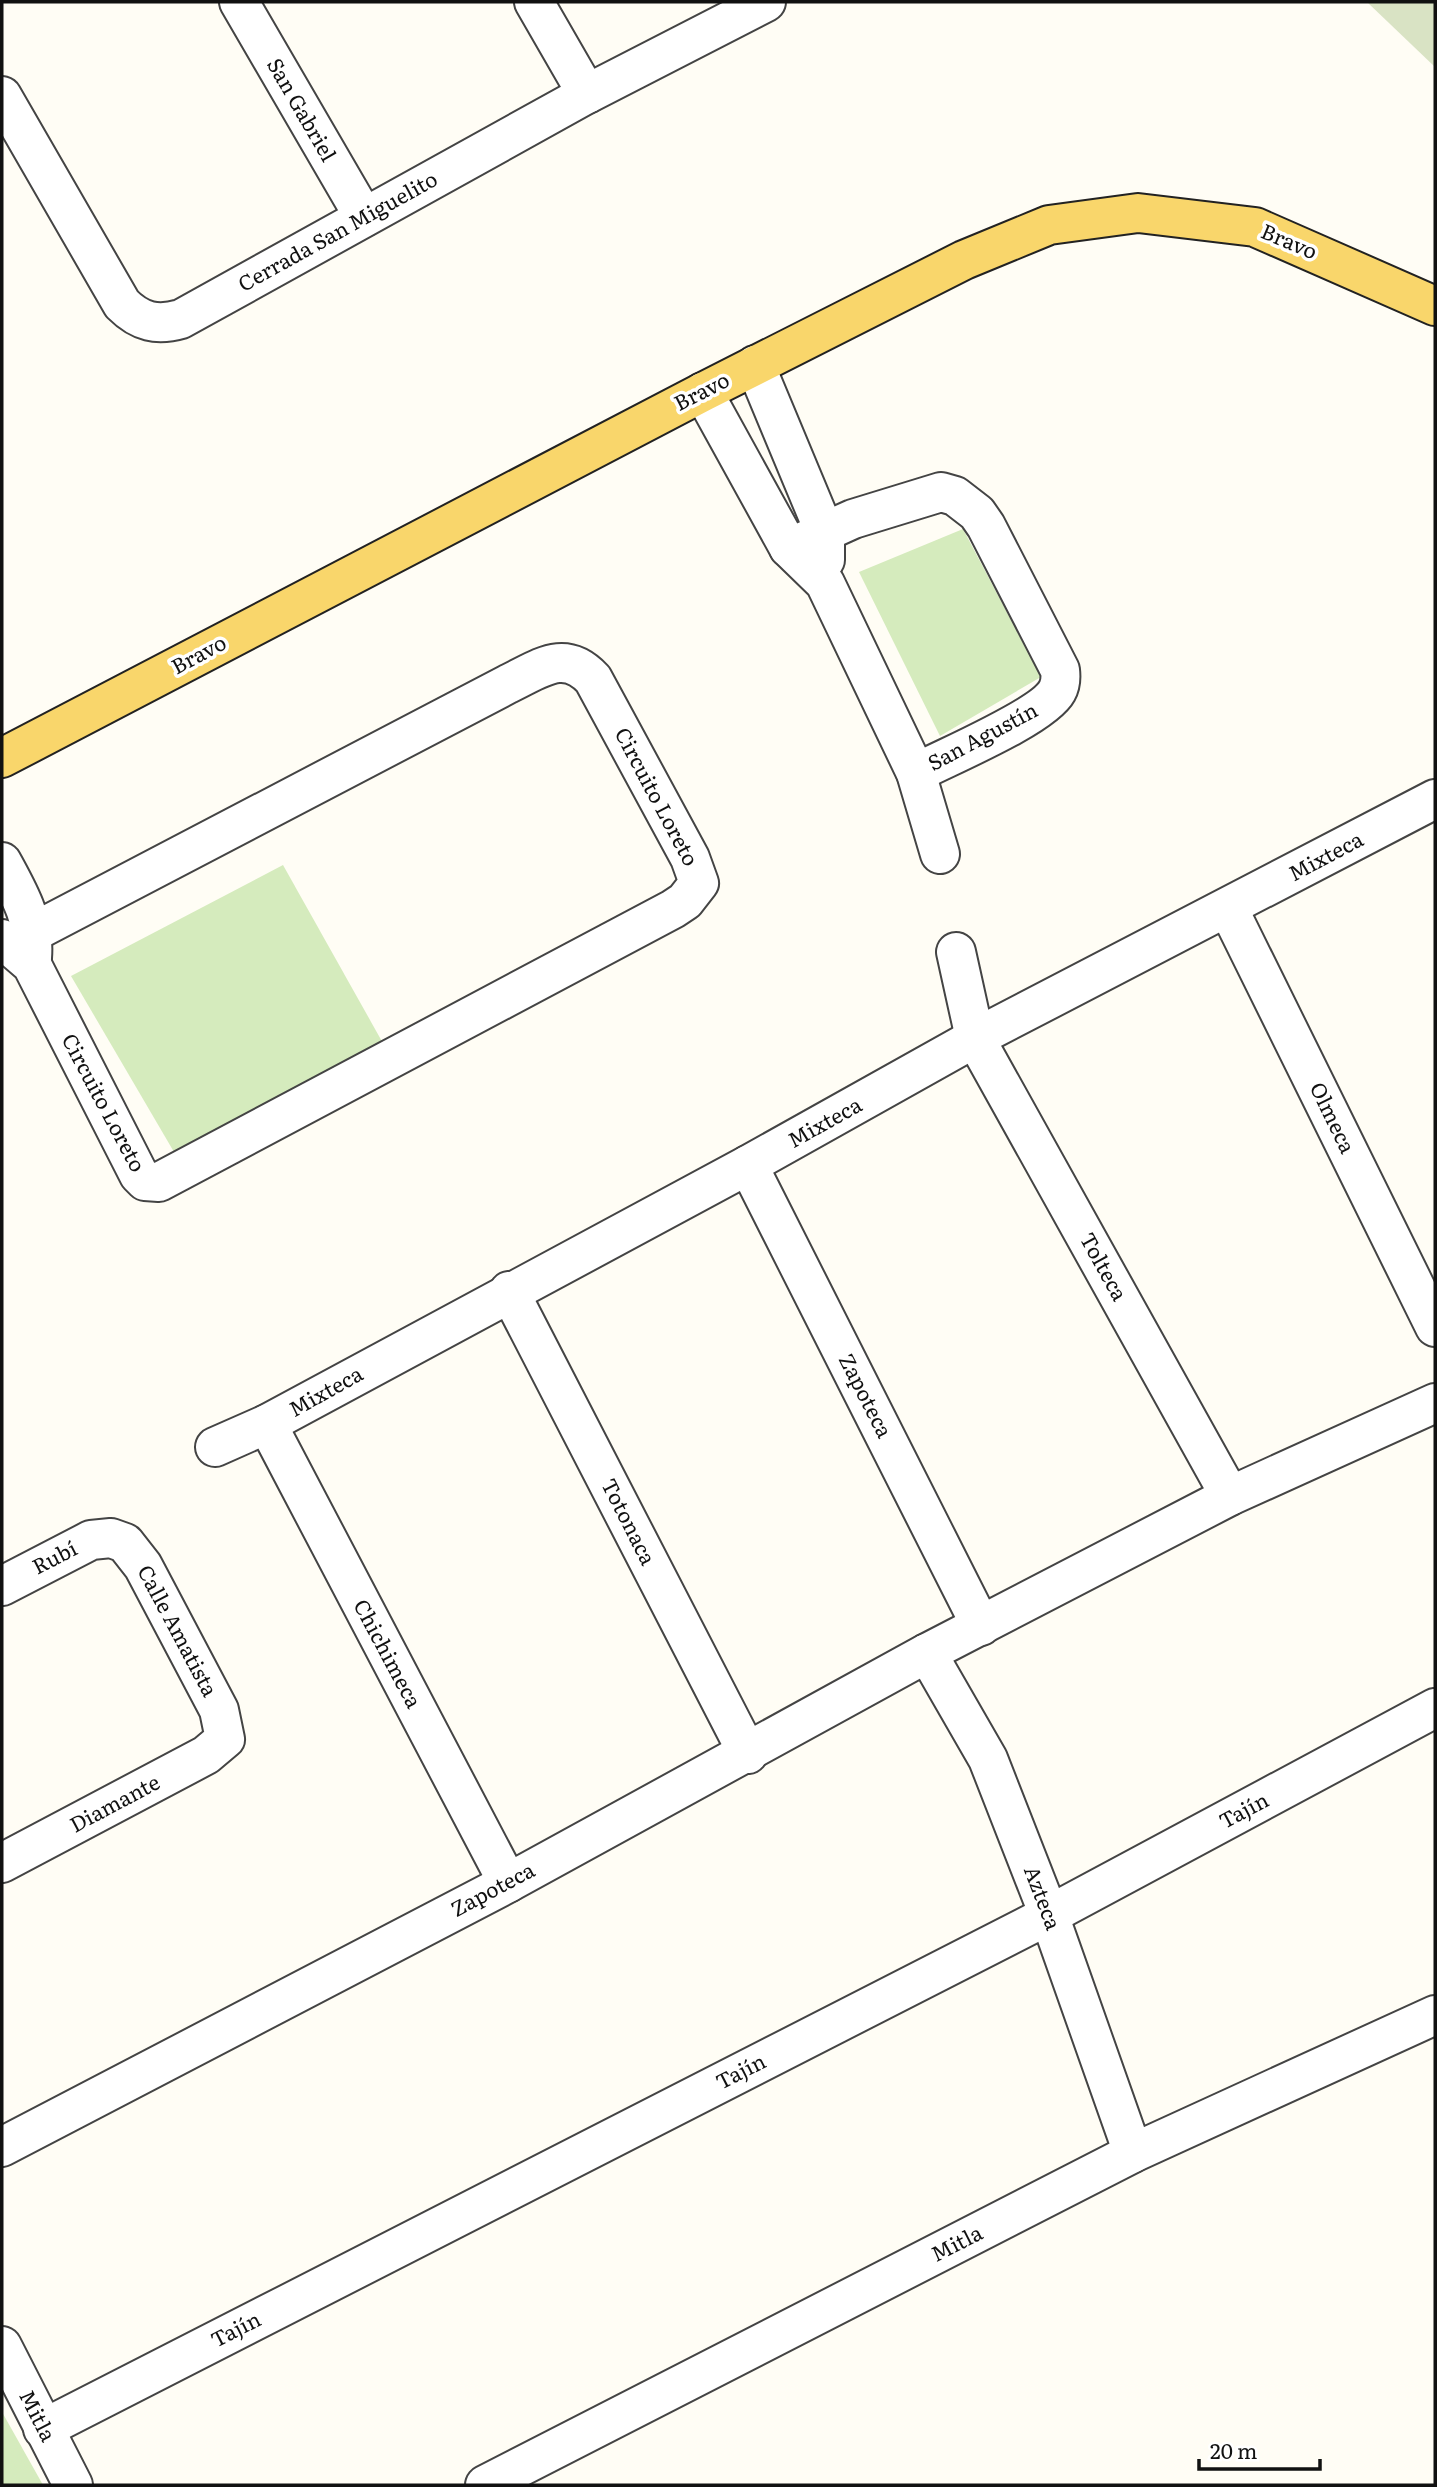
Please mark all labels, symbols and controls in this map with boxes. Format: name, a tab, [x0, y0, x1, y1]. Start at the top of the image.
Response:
street label: San Gabriel	[261, 51, 345, 166]
street label: Cerrada San Miguelito	[231, 162, 442, 298]
street label: Bravo	[1257, 214, 1323, 265]
street label: Bravo	[668, 363, 734, 417]
street label: Bravo	[165, 625, 231, 680]
street label: San Agustín	[921, 693, 1042, 777]
street label: Circuito Loreto	[609, 721, 708, 871]
street label: Mixteca	[1282, 822, 1368, 887]
street label: Circuito Loreto	[56, 1027, 155, 1177]
street label: Olmeca	[1304, 1076, 1365, 1158]
street label: Mixteca	[781, 1087, 867, 1154]
street label: Tolteca	[1074, 1226, 1137, 1306]
street label: Zapoteca	[833, 1347, 902, 1443]
street label: Mixteca	[282, 1356, 368, 1423]
street label: Totonaca	[595, 1472, 666, 1570]
street label: Rubí	[26, 1531, 82, 1580]
street label: Calle Amatista	[131, 1558, 227, 1702]
street label: Chichimeca	[347, 1593, 431, 1713]
street label: Diamante	[63, 1765, 165, 1839]
street label: Tajín	[1212, 1783, 1273, 1835]
street label: Zapoteca	[444, 1852, 540, 1923]
street label: Azteca	[1018, 1860, 1071, 1934]
street label: Tajín	[709, 2044, 770, 2095]
street label: Mitla	[925, 2215, 988, 2268]
street label: Tajín	[204, 2302, 265, 2353]
street label: Mitla	[13, 2384, 66, 2447]
scale bar	[1199, 2428, 1320, 2472]
text: 20 m	[1210, 2434, 1257, 2465]

